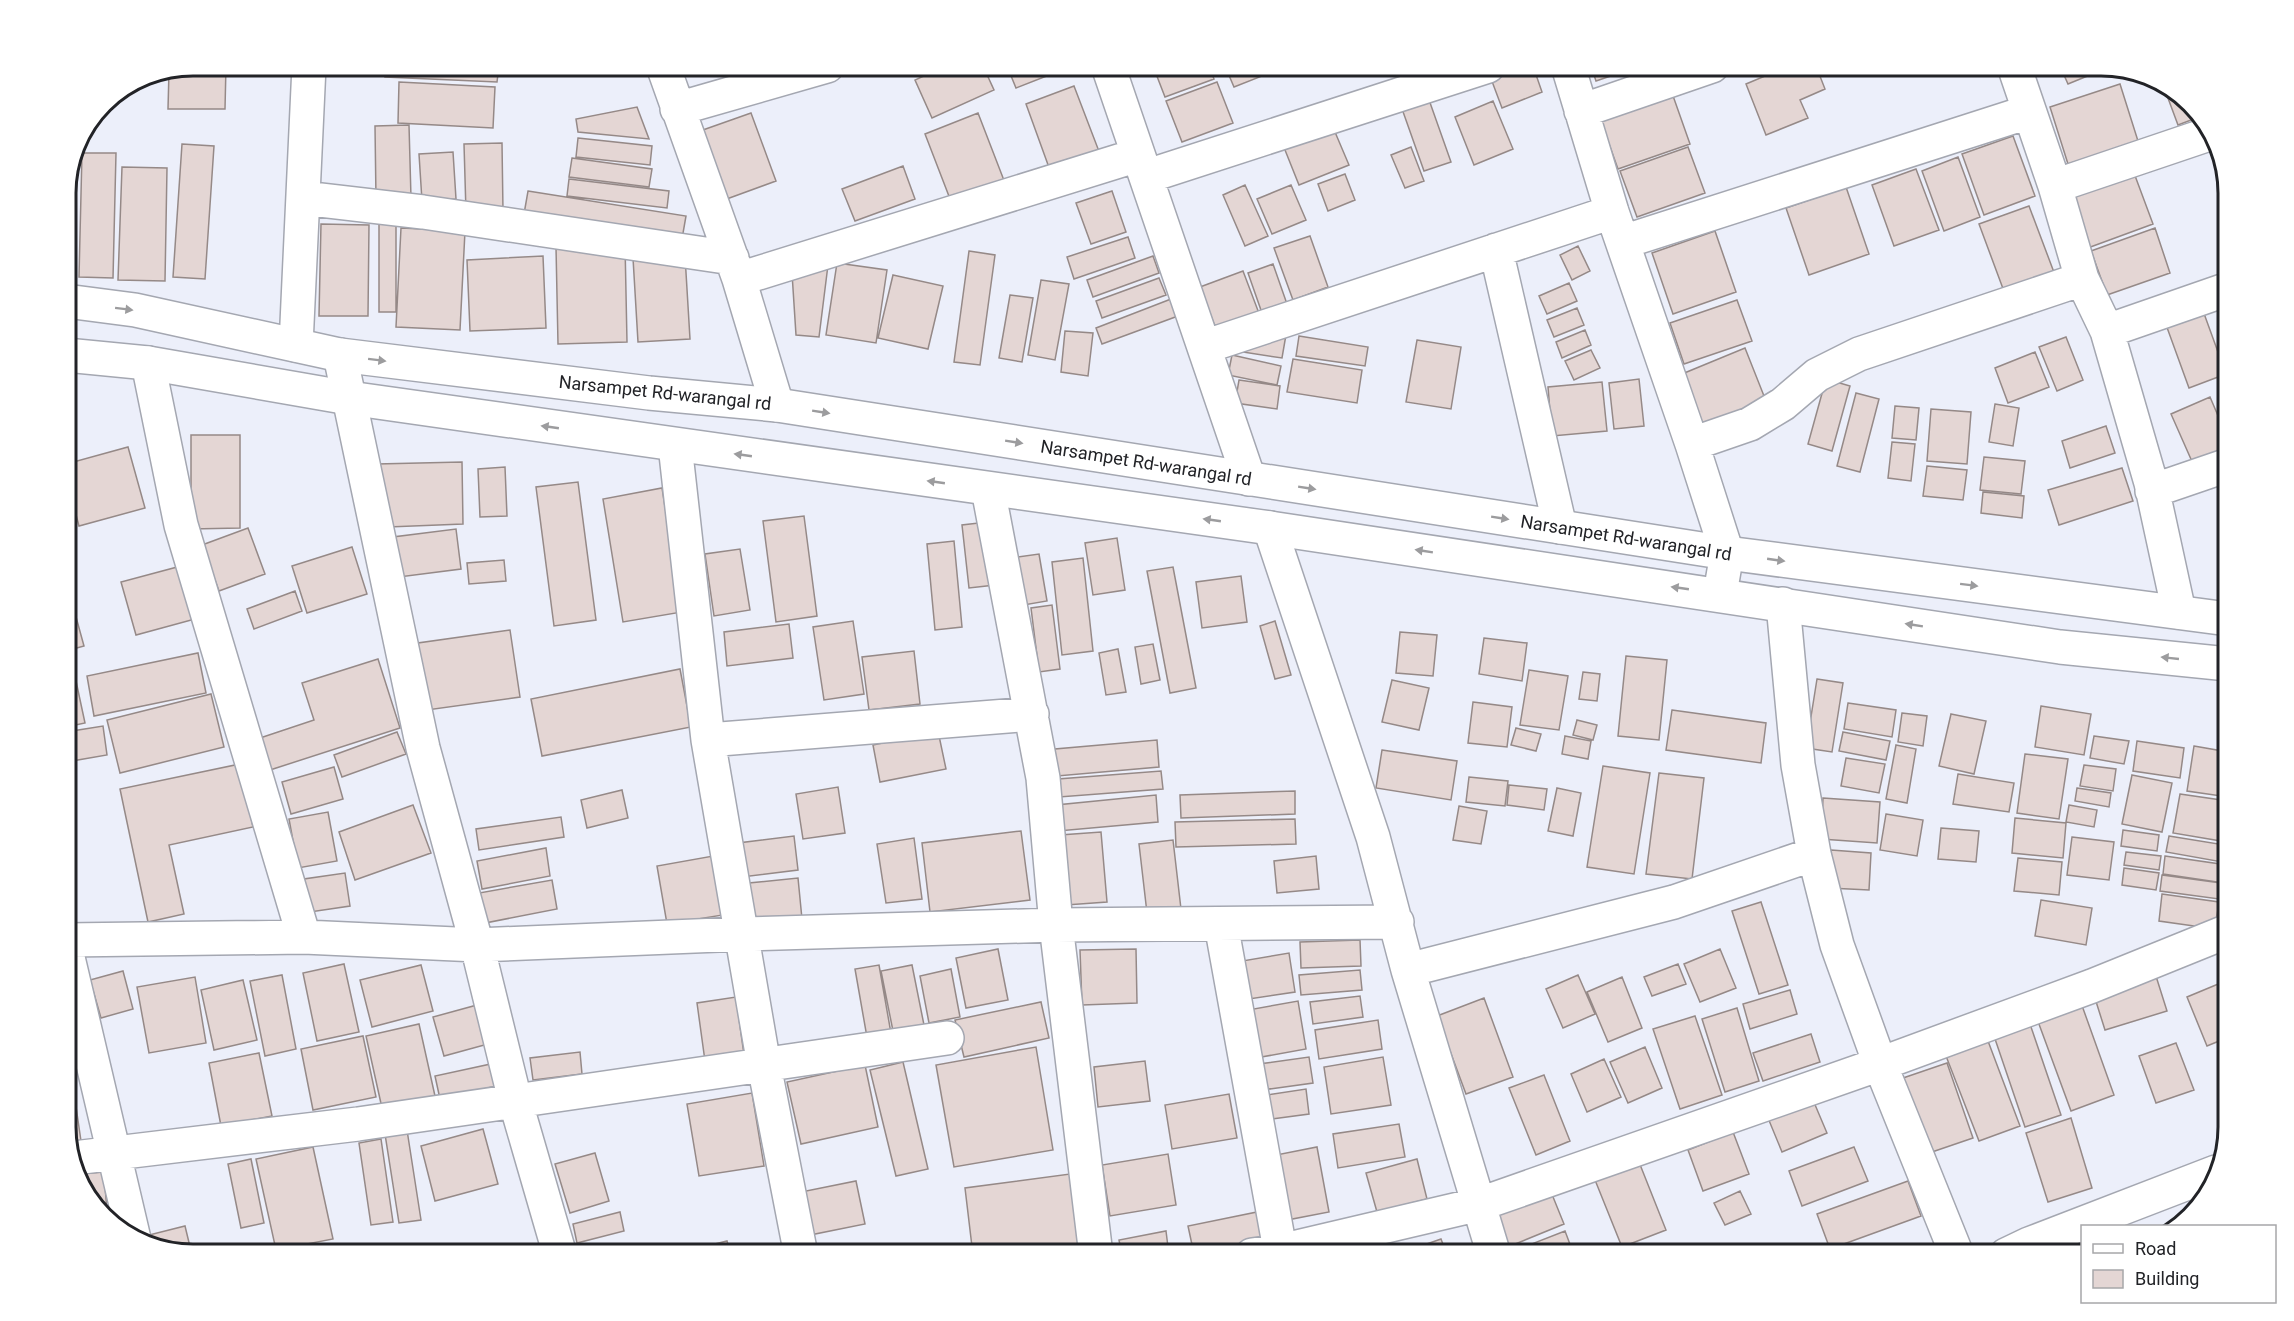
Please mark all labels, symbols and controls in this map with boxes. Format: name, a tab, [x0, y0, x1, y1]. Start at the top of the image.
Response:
one-way arrow	[115, 304, 134, 313]
one-way arrow	[368, 355, 387, 364]
street label: Narsampet Rd-warangal rd	[558, 371, 772, 414]
one-way arrow	[812, 407, 831, 416]
one-way arrow	[540, 422, 559, 431]
street label: Narsampet Rd-warangal rd	[1039, 435, 1253, 490]
one-way arrow	[1004, 438, 1023, 447]
one-way arrow	[733, 450, 752, 459]
one-way arrow	[926, 477, 945, 486]
one-way arrow	[1298, 484, 1317, 493]
street label: Narsampet Rd-warangal rd	[1519, 510, 1733, 565]
one-way arrow	[1491, 514, 1510, 523]
one-way arrow	[1202, 515, 1221, 524]
one-way arrow	[1415, 546, 1434, 555]
one-way arrow	[1766, 555, 1785, 565]
one-way arrow	[1960, 580, 1979, 590]
one-way arrow	[1670, 584, 1689, 593]
one-way arrow	[1904, 620, 1923, 629]
one-way arrow	[2160, 653, 2179, 663]
legend	[2081, 1225, 2276, 1303]
text: Road	[2135, 1238, 2176, 1259]
text: Building	[2135, 1268, 2199, 1289]

